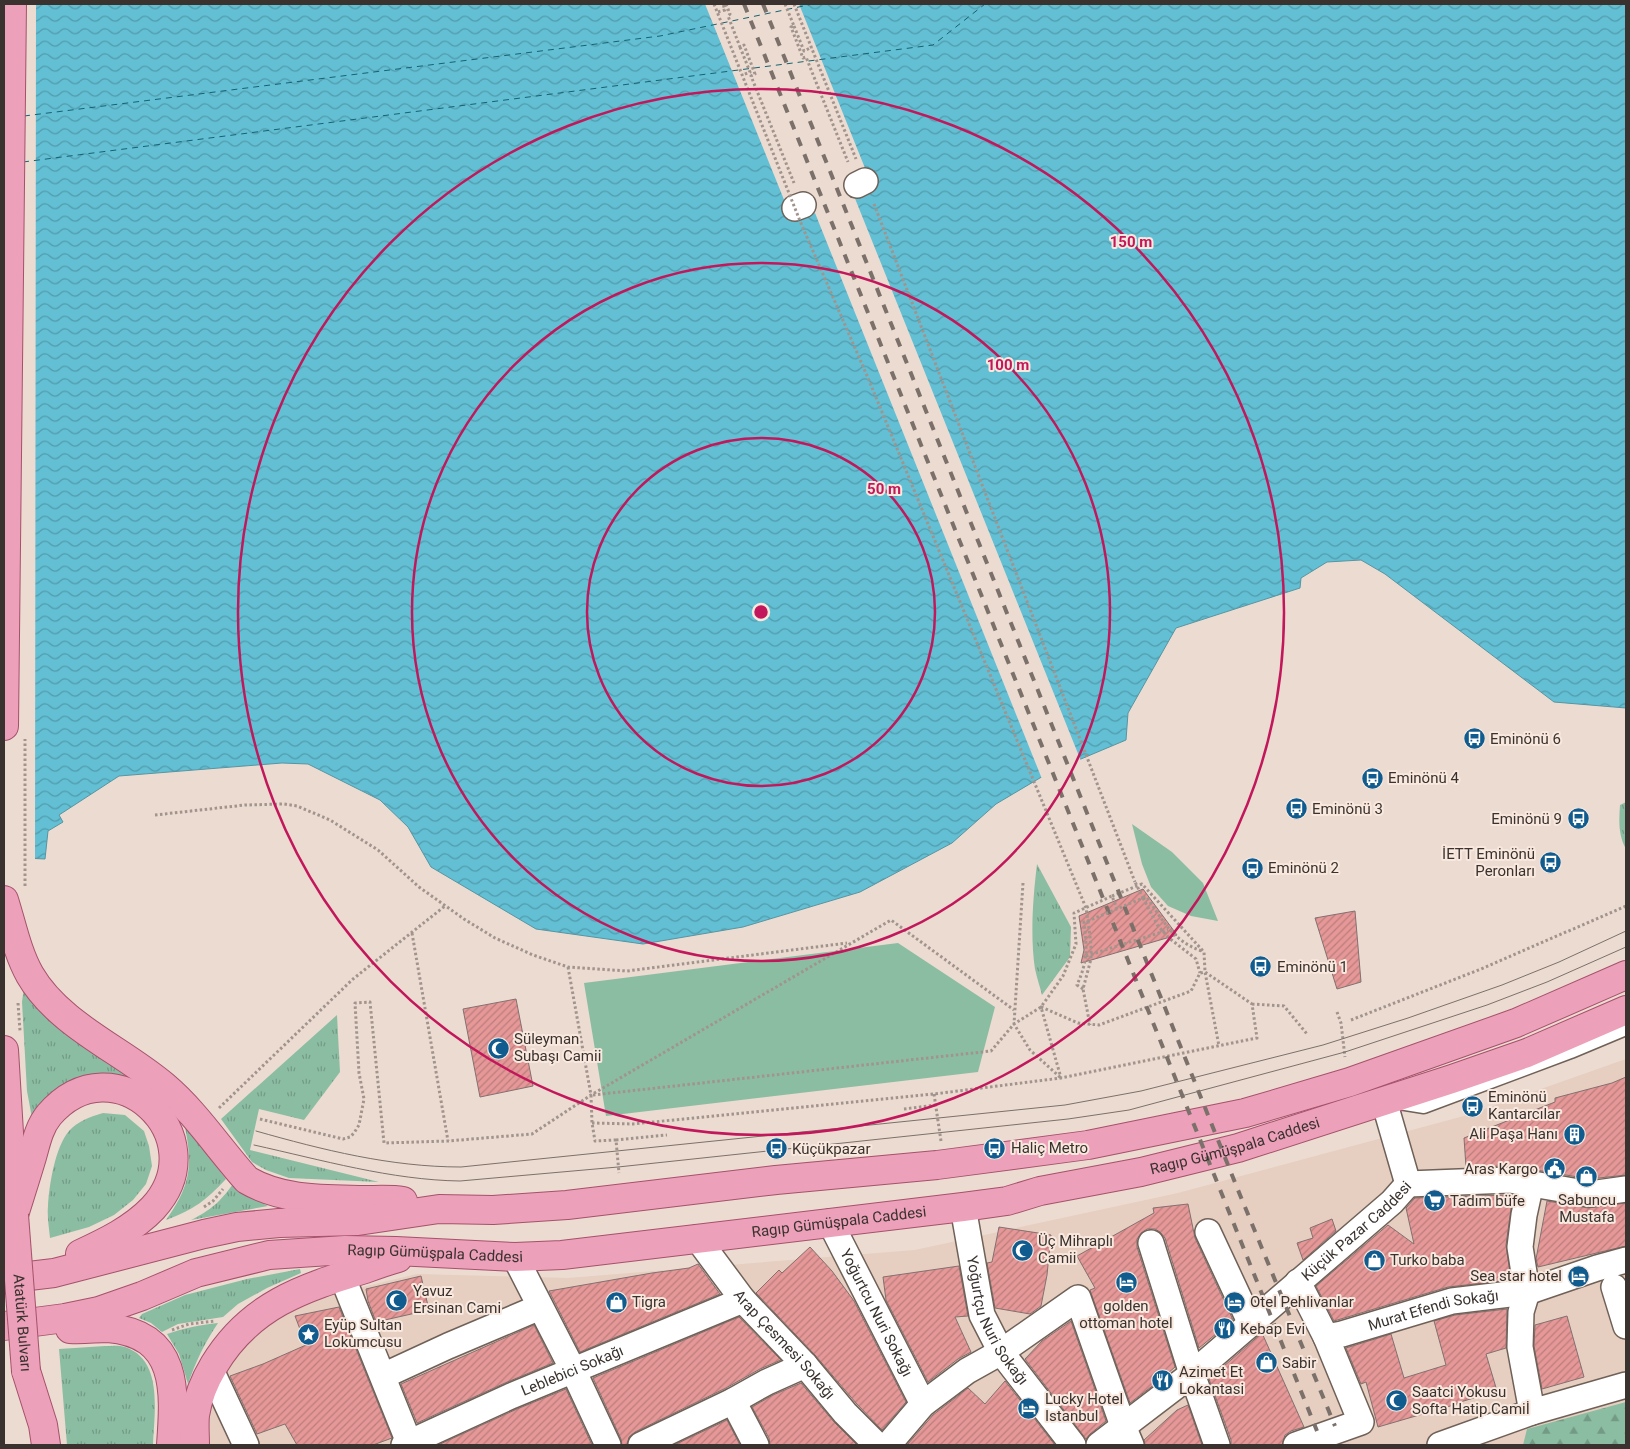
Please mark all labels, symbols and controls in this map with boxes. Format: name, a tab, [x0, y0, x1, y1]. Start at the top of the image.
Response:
text: 150 m	[1110, 233, 1152, 251]
text: 100 m	[987, 356, 1029, 374]
text: 50 m	[867, 480, 901, 498]
centre of rings	[752, 603, 770, 621]
bus stop icon: Eminönü 6	[1462, 727, 1486, 751]
place label: Eminönü 6	[1490, 730, 1561, 748]
bus stop icon: Eminönü 4	[1360, 766, 1384, 790]
place label: Eminönü 4	[1388, 769, 1459, 787]
bus stop icon: Eminönü 3	[1284, 797, 1308, 821]
place label: Eminönü 3	[1312, 800, 1383, 818]
bus stop icon: Eminönü 9	[1566, 807, 1590, 831]
place label: Eminönü 9	[1491, 810, 1562, 828]
place label: İETT Eminönü Peronları	[1442, 845, 1535, 880]
bus stop icon: İETT Eminönü Peronları	[1539, 851, 1563, 875]
bus stop icon: Eminönü 2	[1240, 856, 1264, 880]
place label: Eminönü 2	[1268, 859, 1339, 877]
bus stop icon: Eminönü 1	[1249, 955, 1273, 979]
place label: Eminönü 1	[1277, 958, 1348, 976]
place label: Süleyman Subaşı Camii	[514, 1030, 601, 1065]
mosque icon: Süleyman Subaşı Camii	[486, 1036, 510, 1060]
place label: Eminönü Kantarcılar	[1488, 1088, 1560, 1123]
bus stop icon: Eminönü Kantarcılar	[1460, 1094, 1484, 1118]
street label: Ragıp Gümüşpala Caddesi	[1148, 1113, 1322, 1178]
building icon: Ali Paşa Hanı	[1562, 1122, 1586, 1146]
place label: Ali Paşa Hanı	[1469, 1125, 1558, 1143]
bus stop icon: Haliç Metro	[983, 1136, 1007, 1160]
bus stop icon: Küçükpazar	[764, 1137, 788, 1161]
place label: Haliç Metro	[1011, 1139, 1088, 1157]
place label: Küçükpazar	[792, 1140, 871, 1158]
public building icon: Aras Kargo	[1542, 1157, 1566, 1181]
place label: Aras Kargo	[1464, 1160, 1538, 1178]
shop icon: Sabuncu Mustafa	[1575, 1165, 1599, 1189]
street label: Küçük Pazar Caddesi	[1298, 1177, 1415, 1285]
supermarket icon: Tadım büfe	[1422, 1189, 1446, 1213]
place label: Sabuncu Mustafa	[1558, 1191, 1616, 1226]
place label: Tadım büfe	[1450, 1192, 1525, 1210]
street label: Ragıp Gümüşpala Caddesi	[751, 1202, 927, 1241]
place label: Üç Mihraplı Camii	[1038, 1232, 1113, 1267]
mosque icon: Üç Mihraplı Camii	[1010, 1238, 1034, 1262]
street label: Ragıp Gümüşpala Caddesi	[347, 1241, 523, 1266]
street label: Yoğurtcu Nuri Sokağı	[836, 1246, 916, 1380]
shop icon: Turko baba	[1362, 1248, 1386, 1272]
place label: Turko baba	[1390, 1251, 1465, 1269]
street label: Yoğurtçu Nuri Sokağı	[963, 1254, 1032, 1389]
hotel icon: Sea star hotel	[1566, 1264, 1590, 1288]
place label: Sea star hotel	[1470, 1267, 1562, 1285]
hotel icon: golden ottoman hotel	[1114, 1271, 1138, 1295]
street label: Atatürk Bulvarı	[10, 1273, 35, 1372]
place label: Yavuz Ersinan Cami	[413, 1282, 501, 1317]
street label: Arap Çesmesi Sokağı	[730, 1286, 839, 1403]
street label: Murat Efendi Sokağı	[1366, 1286, 1500, 1335]
mosque icon: Yavuz Ersinan Cami	[385, 1288, 409, 1312]
shop icon: Tigra	[604, 1290, 628, 1314]
hotel icon: Otel Pehlivanlar	[1222, 1290, 1246, 1314]
place label: Tigra	[632, 1293, 666, 1311]
place label: Otel Pehlivanlar	[1250, 1293, 1354, 1311]
place label: golden ottoman hotel	[1079, 1297, 1173, 1332]
place label: Eyüp Sultan Lokumcusu	[324, 1316, 402, 1351]
restaurant icon: Kebap Evi	[1212, 1317, 1236, 1341]
place label: Kebap Evi	[1240, 1320, 1305, 1338]
place icon: Eyüp Sultan Lokumcusu	[296, 1322, 320, 1346]
street label: Leblebici Sokağı	[519, 1342, 626, 1400]
shop icon: Sabir	[1254, 1351, 1278, 1375]
place label: Sabir	[1282, 1354, 1316, 1372]
place label: Azimet Et Lokantasi	[1179, 1363, 1244, 1398]
restaurant icon: Azimet Et Lokantasi	[1151, 1369, 1175, 1393]
place label: Saatci Yokusu Softa Hatip Camiİ	[1412, 1383, 1530, 1418]
mosque icon: Saatci Yokusu Softa Hatip Camiİ	[1384, 1389, 1408, 1413]
place label: Lucky Hotel Istanbul	[1045, 1390, 1123, 1425]
hotel icon: Lucky Hotel Istanbul	[1017, 1396, 1041, 1420]

